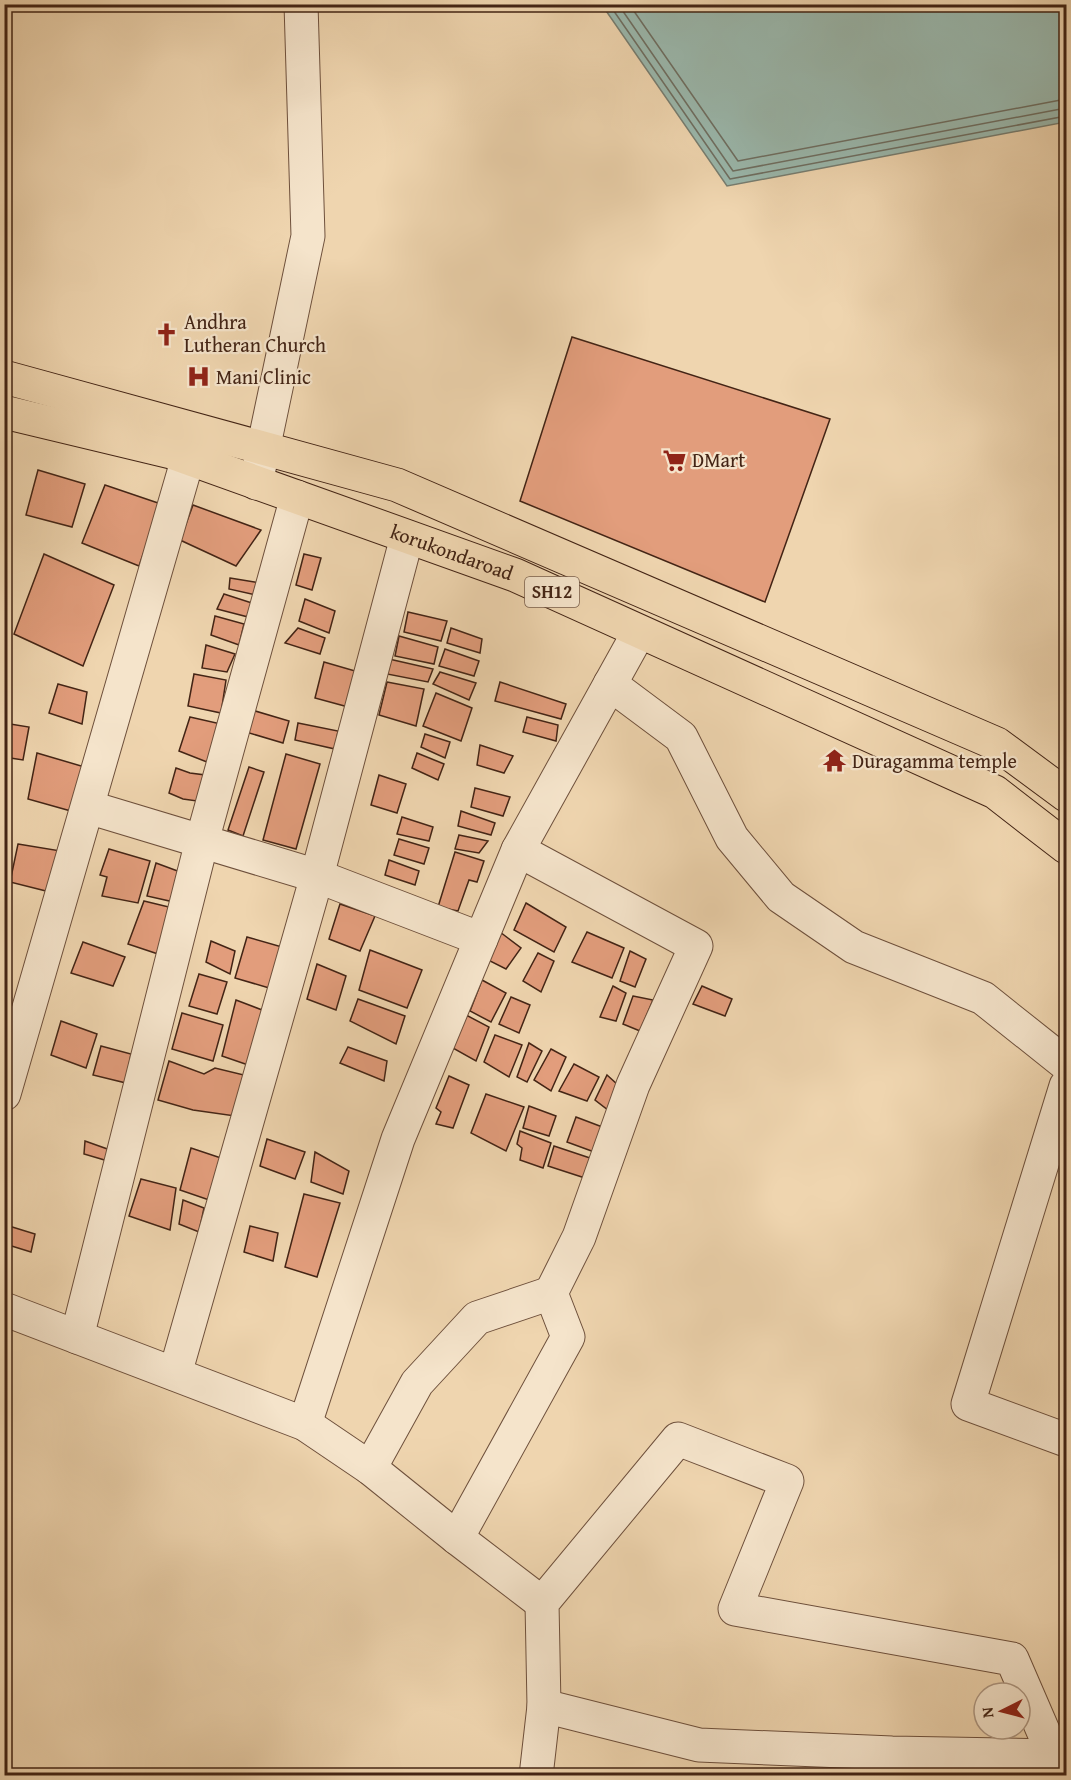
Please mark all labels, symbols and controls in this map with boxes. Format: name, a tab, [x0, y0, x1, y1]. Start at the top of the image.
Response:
place label: Andhra Lutheran Church	[184, 307, 326, 359]
church icon: Andhra Lutheran Church	[153, 321, 179, 347]
place label: Mani Clinic	[216, 362, 311, 391]
hospital icon: Mani Clinic	[185, 364, 211, 390]
place label: DMart	[692, 445, 745, 474]
supermarket icon: DMart	[661, 447, 687, 473]
street label: korukondaroad	[387, 517, 518, 587]
road number: SH12	[525, 577, 579, 607]
place label: Duragamma temple	[852, 746, 1017, 775]
temple icon: Duragamma temple	[821, 748, 847, 774]
north arrow	[972, 1681, 1032, 1741]
text: N	[975, 1706, 1000, 1719]

